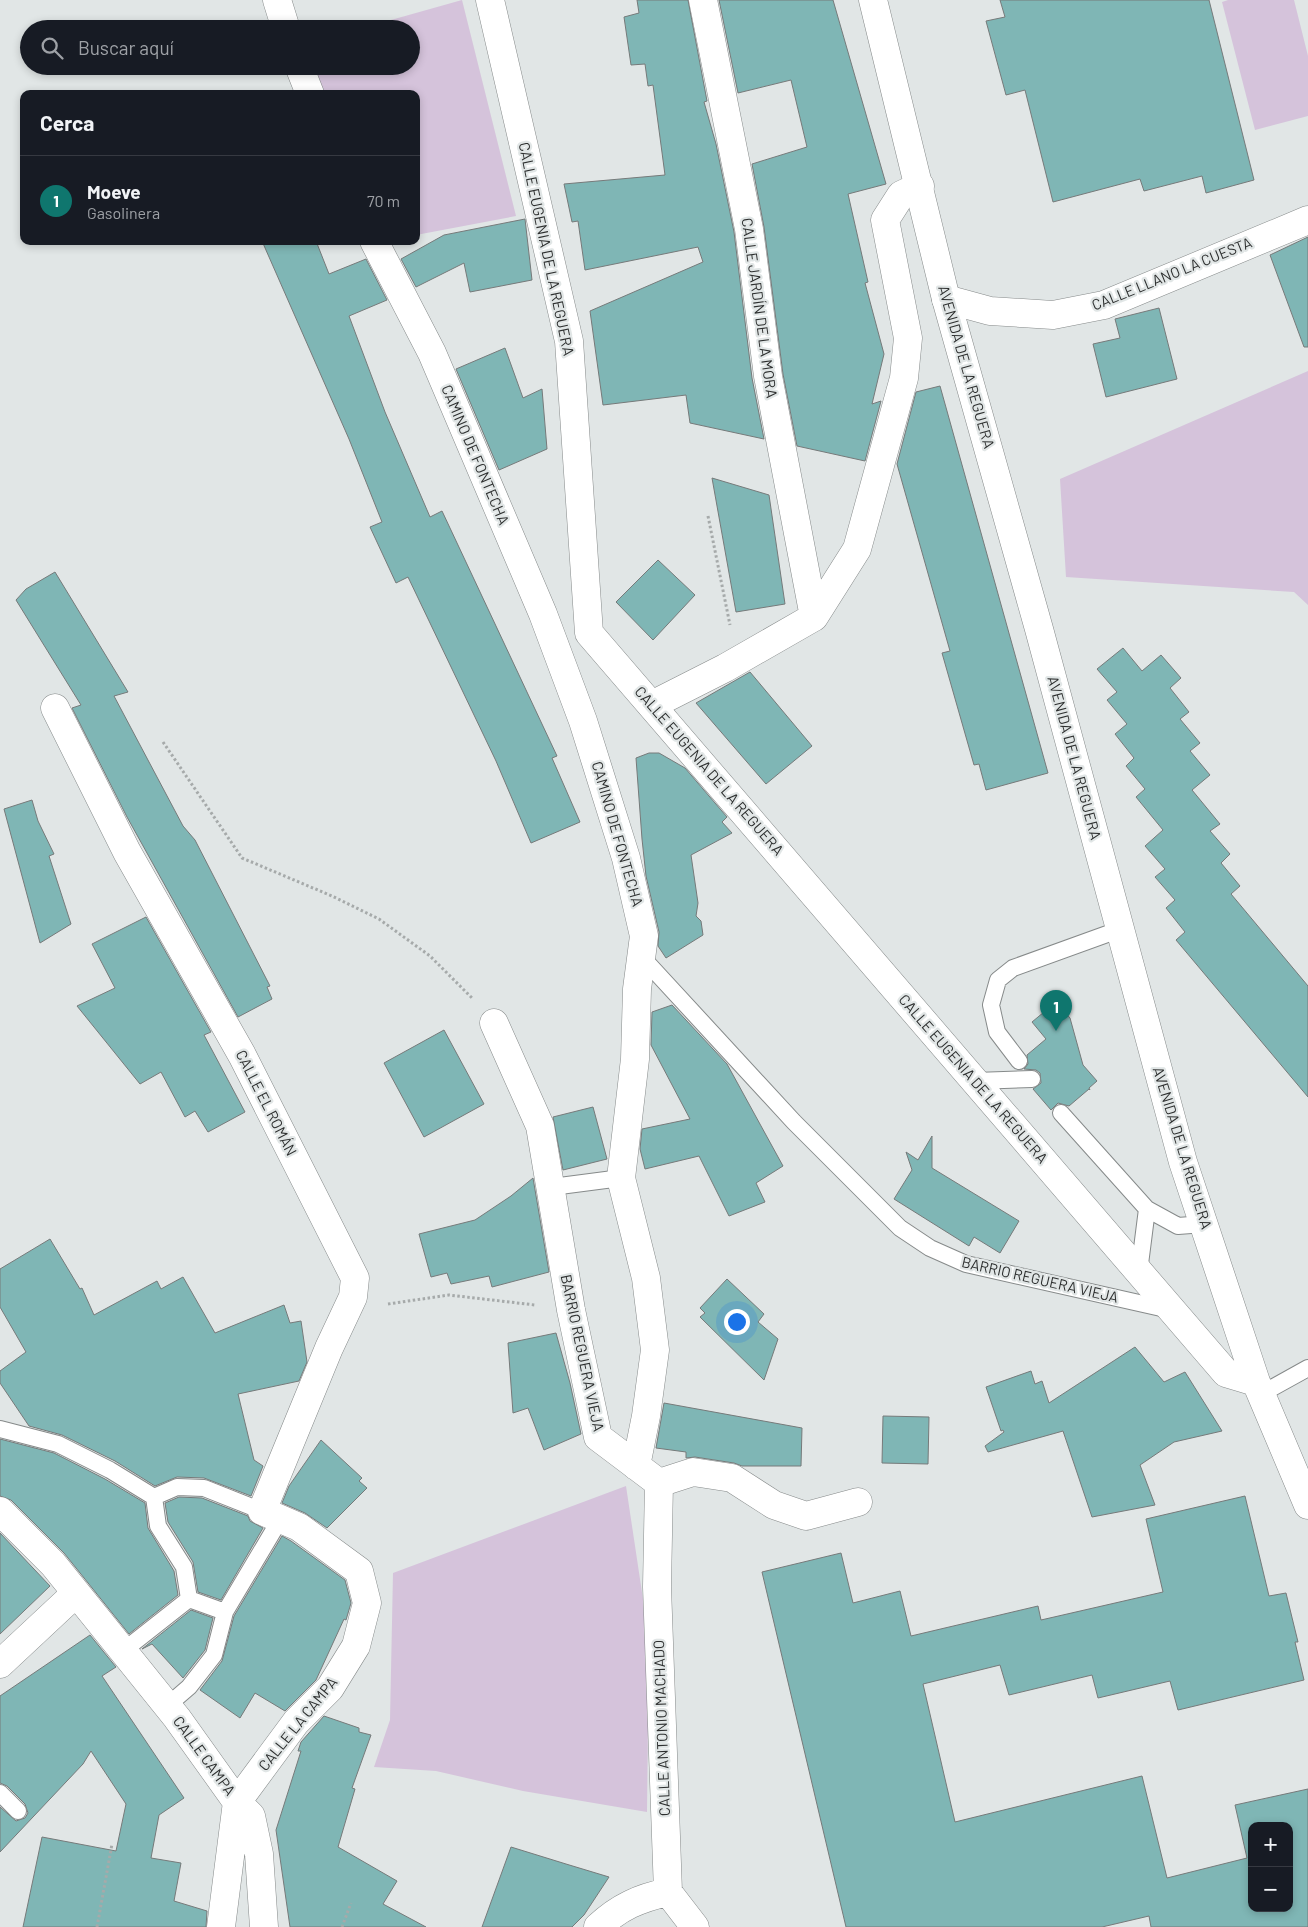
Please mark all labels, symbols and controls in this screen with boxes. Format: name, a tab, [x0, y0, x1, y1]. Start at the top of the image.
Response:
search box	[20, 20, 420, 75]
icon: search	[38, 34, 66, 62]
text: Buscar aquí	[78, 36, 174, 59]
text: Cerca	[40, 110, 94, 135]
street label: CALLE EUGENIA DE LA REGUERA	[516, 140, 578, 357]
text: Moeve	[87, 180, 141, 203]
text: 1	[53, 191, 59, 210]
text: 70 m	[367, 191, 400, 210]
text: Gasolinera	[87, 203, 160, 222]
street label: CALLE JARDÍN DE LA MORA	[738, 217, 782, 399]
street label: CALLE LLANO LA CUESTA	[1089, 233, 1254, 313]
street label: AVENIDA DE LA REGUERA	[935, 283, 999, 450]
street label: CAMINO DE FONTECHA	[438, 382, 514, 527]
street label: AVENIDA DE LA REGUERA	[1044, 674, 1106, 842]
street label: CALLE EUGENIA DE LA REGUERA	[631, 682, 788, 859]
street label: CAMINO DE FONTECHA	[589, 759, 647, 908]
street label: CALLE EUGENIA DE LA REGUERA	[895, 990, 1052, 1167]
pin: 1	[1040, 990, 1072, 1031]
street label: CALLE EL ROMÁN	[232, 1047, 301, 1158]
street label: AVENIDA DE LA REGUERA	[1150, 1064, 1216, 1231]
street label: BARRIO REGUERA VIEJA	[960, 1252, 1120, 1306]
street label: BARRIO REGUERA VIEJA	[558, 1273, 608, 1433]
your location	[724, 1309, 750, 1335]
street label: CALLE ANTONIO MACHADO	[649, 1640, 673, 1816]
street label: CALLE LA CAMPA	[254, 1673, 340, 1774]
street label: CALLE CAMPA	[170, 1712, 240, 1799]
map controls	[1248, 1822, 1293, 1912]
button: +	[1248, 1822, 1293, 1867]
button: −	[1248, 1867, 1293, 1912]

